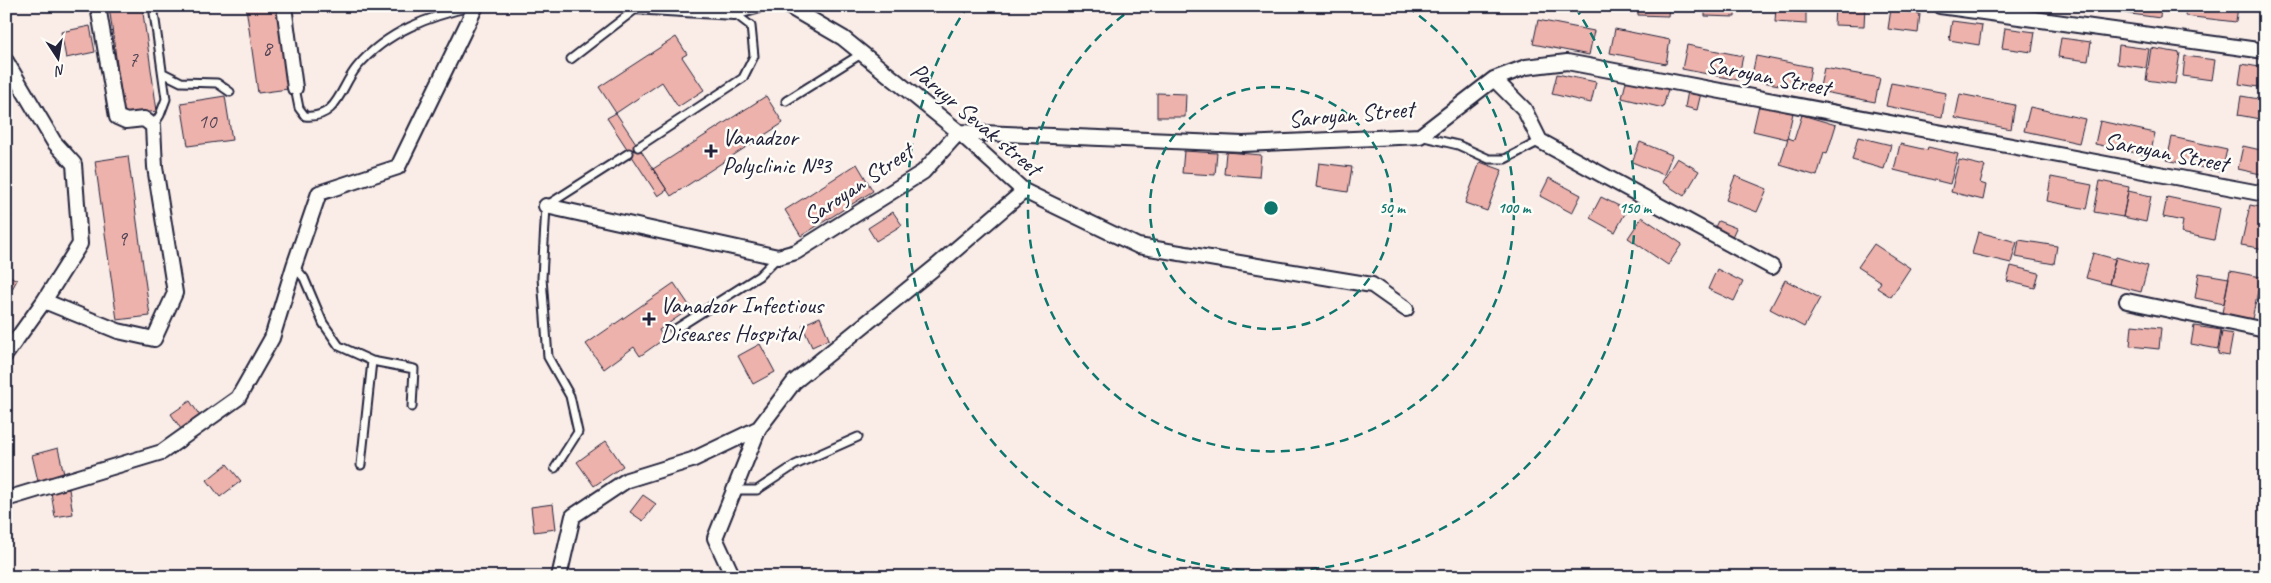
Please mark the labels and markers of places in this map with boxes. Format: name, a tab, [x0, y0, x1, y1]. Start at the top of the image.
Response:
place label: Vanadzor Polyclinic №3	[722, 122, 833, 180]
marker: Vanadzor Polyclinic №3	[704, 144, 718, 158]
centre of rings	[1262, 199, 1280, 217]
place label: Vanadzor Infectious Diseases Hospital	[660, 290, 825, 348]
marker: Vanadzor Infectious Diseases Hospital	[642, 312, 656, 326]

